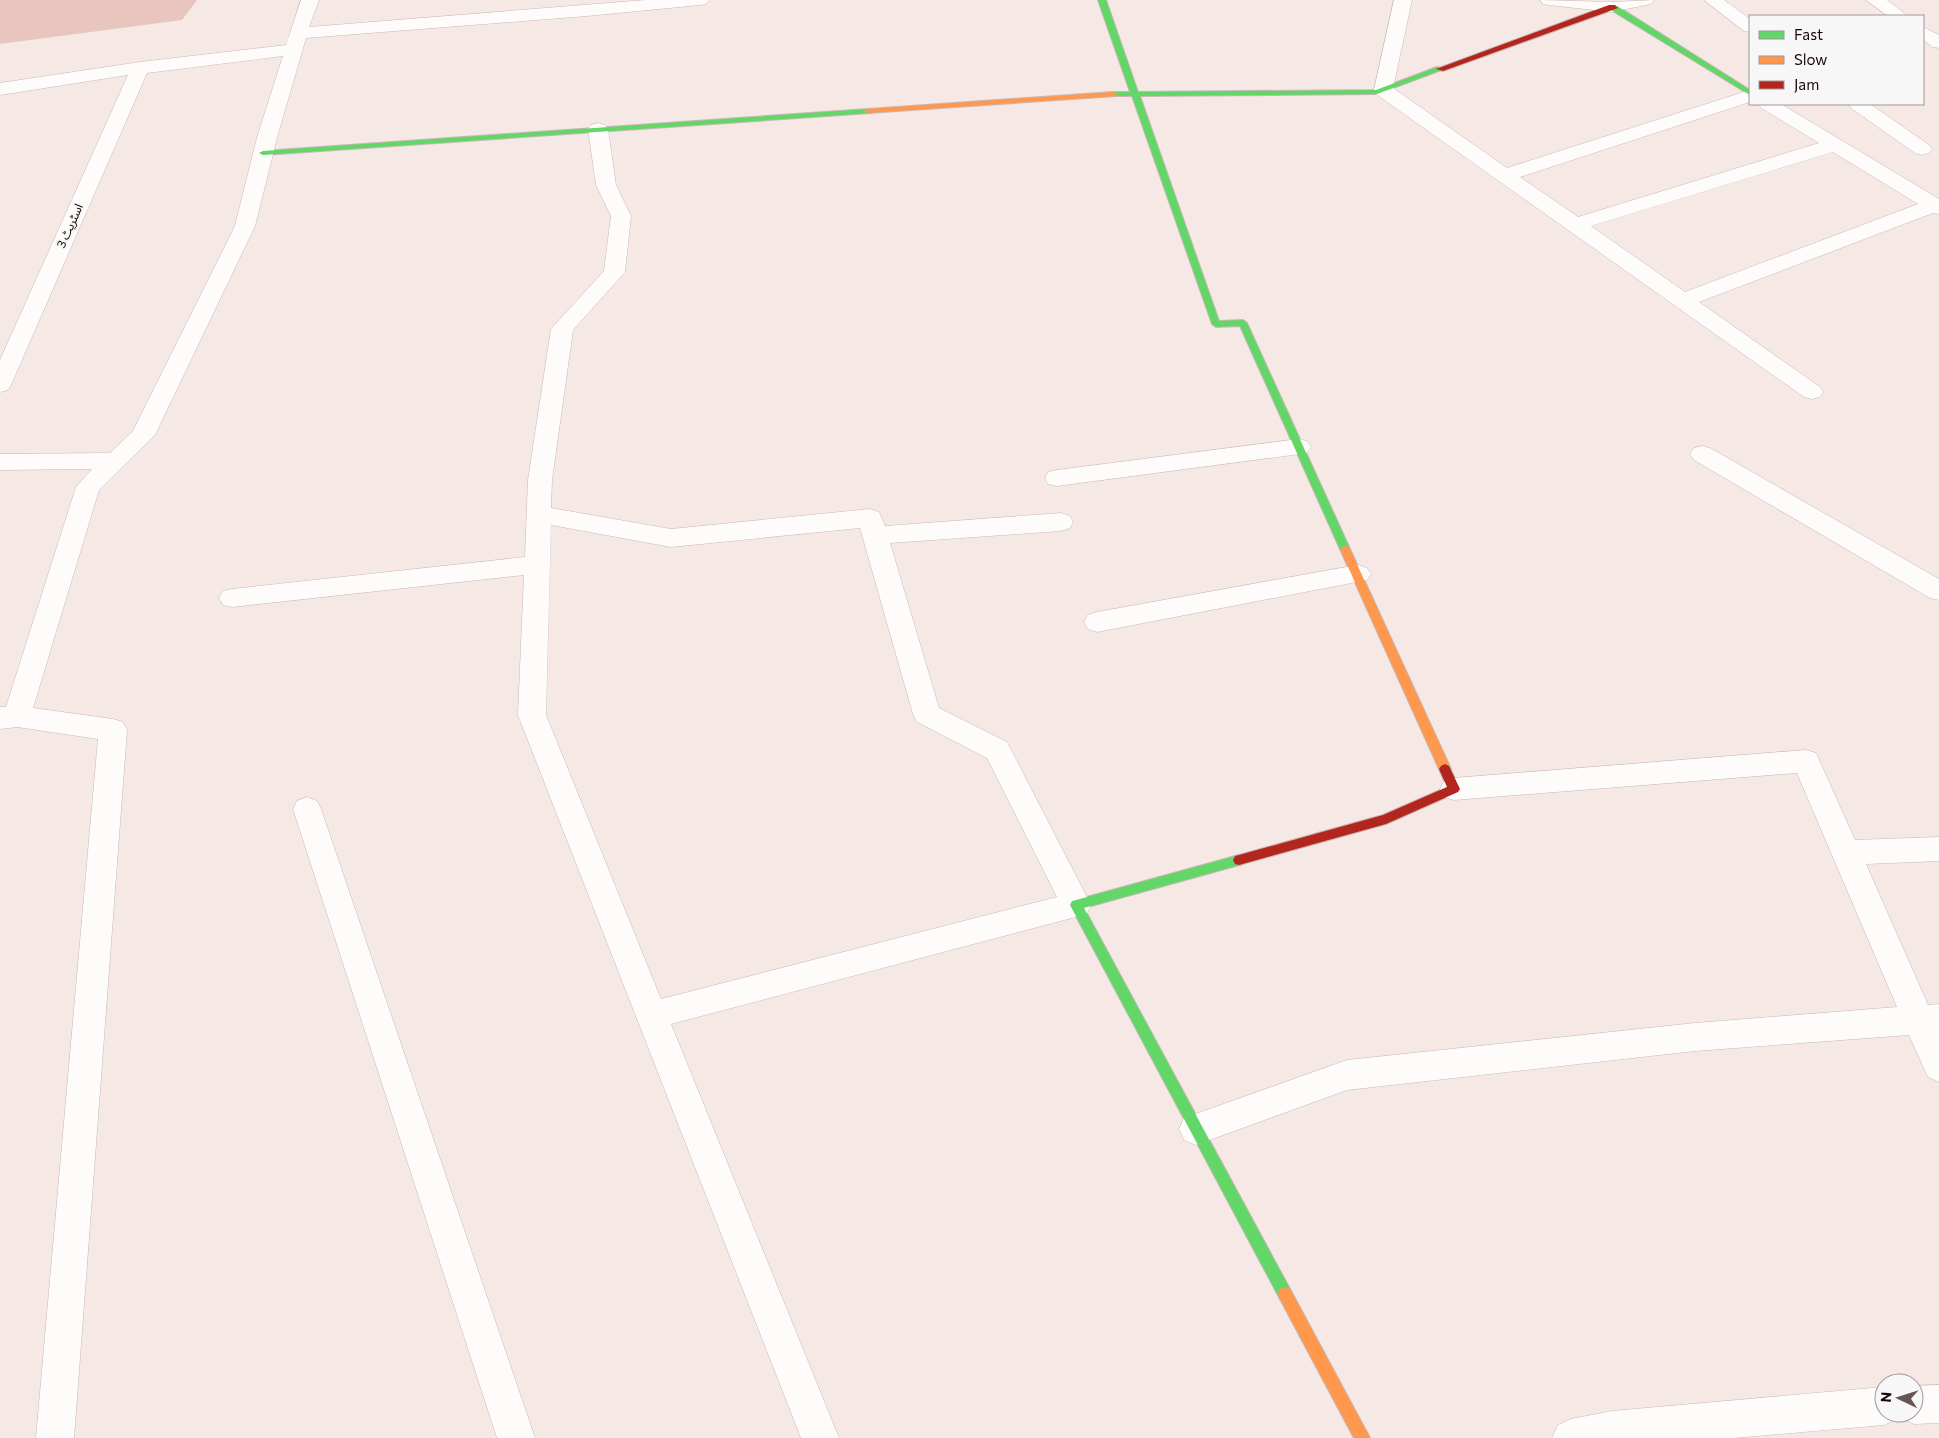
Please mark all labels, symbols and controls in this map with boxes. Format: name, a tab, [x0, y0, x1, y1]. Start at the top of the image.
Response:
legend	[1749, 15, 1924, 105]
text: Fast	[1794, 25, 1823, 43]
text: Slow	[1794, 50, 1827, 68]
text: Jam	[1794, 75, 1819, 93]
street label: اسٹریٹ 3	[53, 201, 86, 250]
north arrow	[1874, 1373, 1924, 1423]
text: N	[1877, 1391, 1894, 1403]

